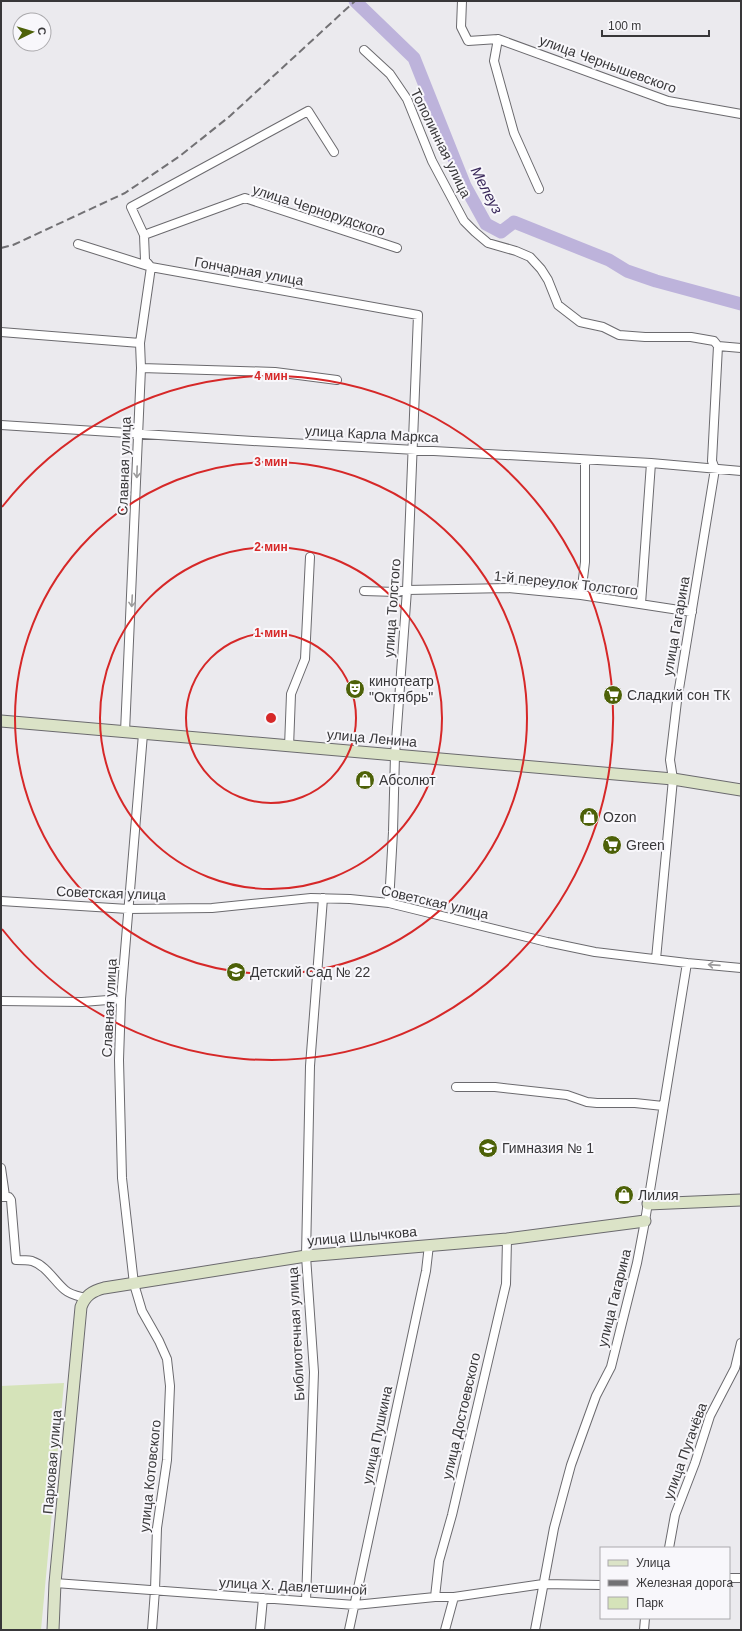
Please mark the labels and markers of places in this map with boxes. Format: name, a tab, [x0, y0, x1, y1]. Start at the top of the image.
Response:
place label: кинотеатр "Октябрь"	[369, 673, 434, 705]
theatre icon: кинотеатр "Октябрь"	[344, 678, 366, 700]
supermarket icon: Сладкий сон ТК	[602, 684, 624, 706]
place label: Сладкий сон ТК	[627, 687, 731, 703]
centre of rings	[264, 711, 278, 725]
shop icon: Абсолют	[354, 769, 376, 791]
place label: Абсолют	[379, 772, 436, 788]
shop icon: Ozon	[578, 806, 600, 828]
place label: Ozon	[603, 809, 636, 825]
supermarket icon: Green	[601, 834, 623, 856]
place label: Green	[626, 837, 665, 853]
school or university icon: Детский Сад № 22	[225, 961, 247, 983]
place label: Детский Сад № 22	[250, 964, 371, 980]
school or university icon: Гимназия № 1	[477, 1137, 499, 1159]
place label: Гимназия № 1	[502, 1140, 594, 1156]
shop icon: Лилия	[613, 1184, 635, 1206]
place label: Лилия	[638, 1187, 679, 1203]

